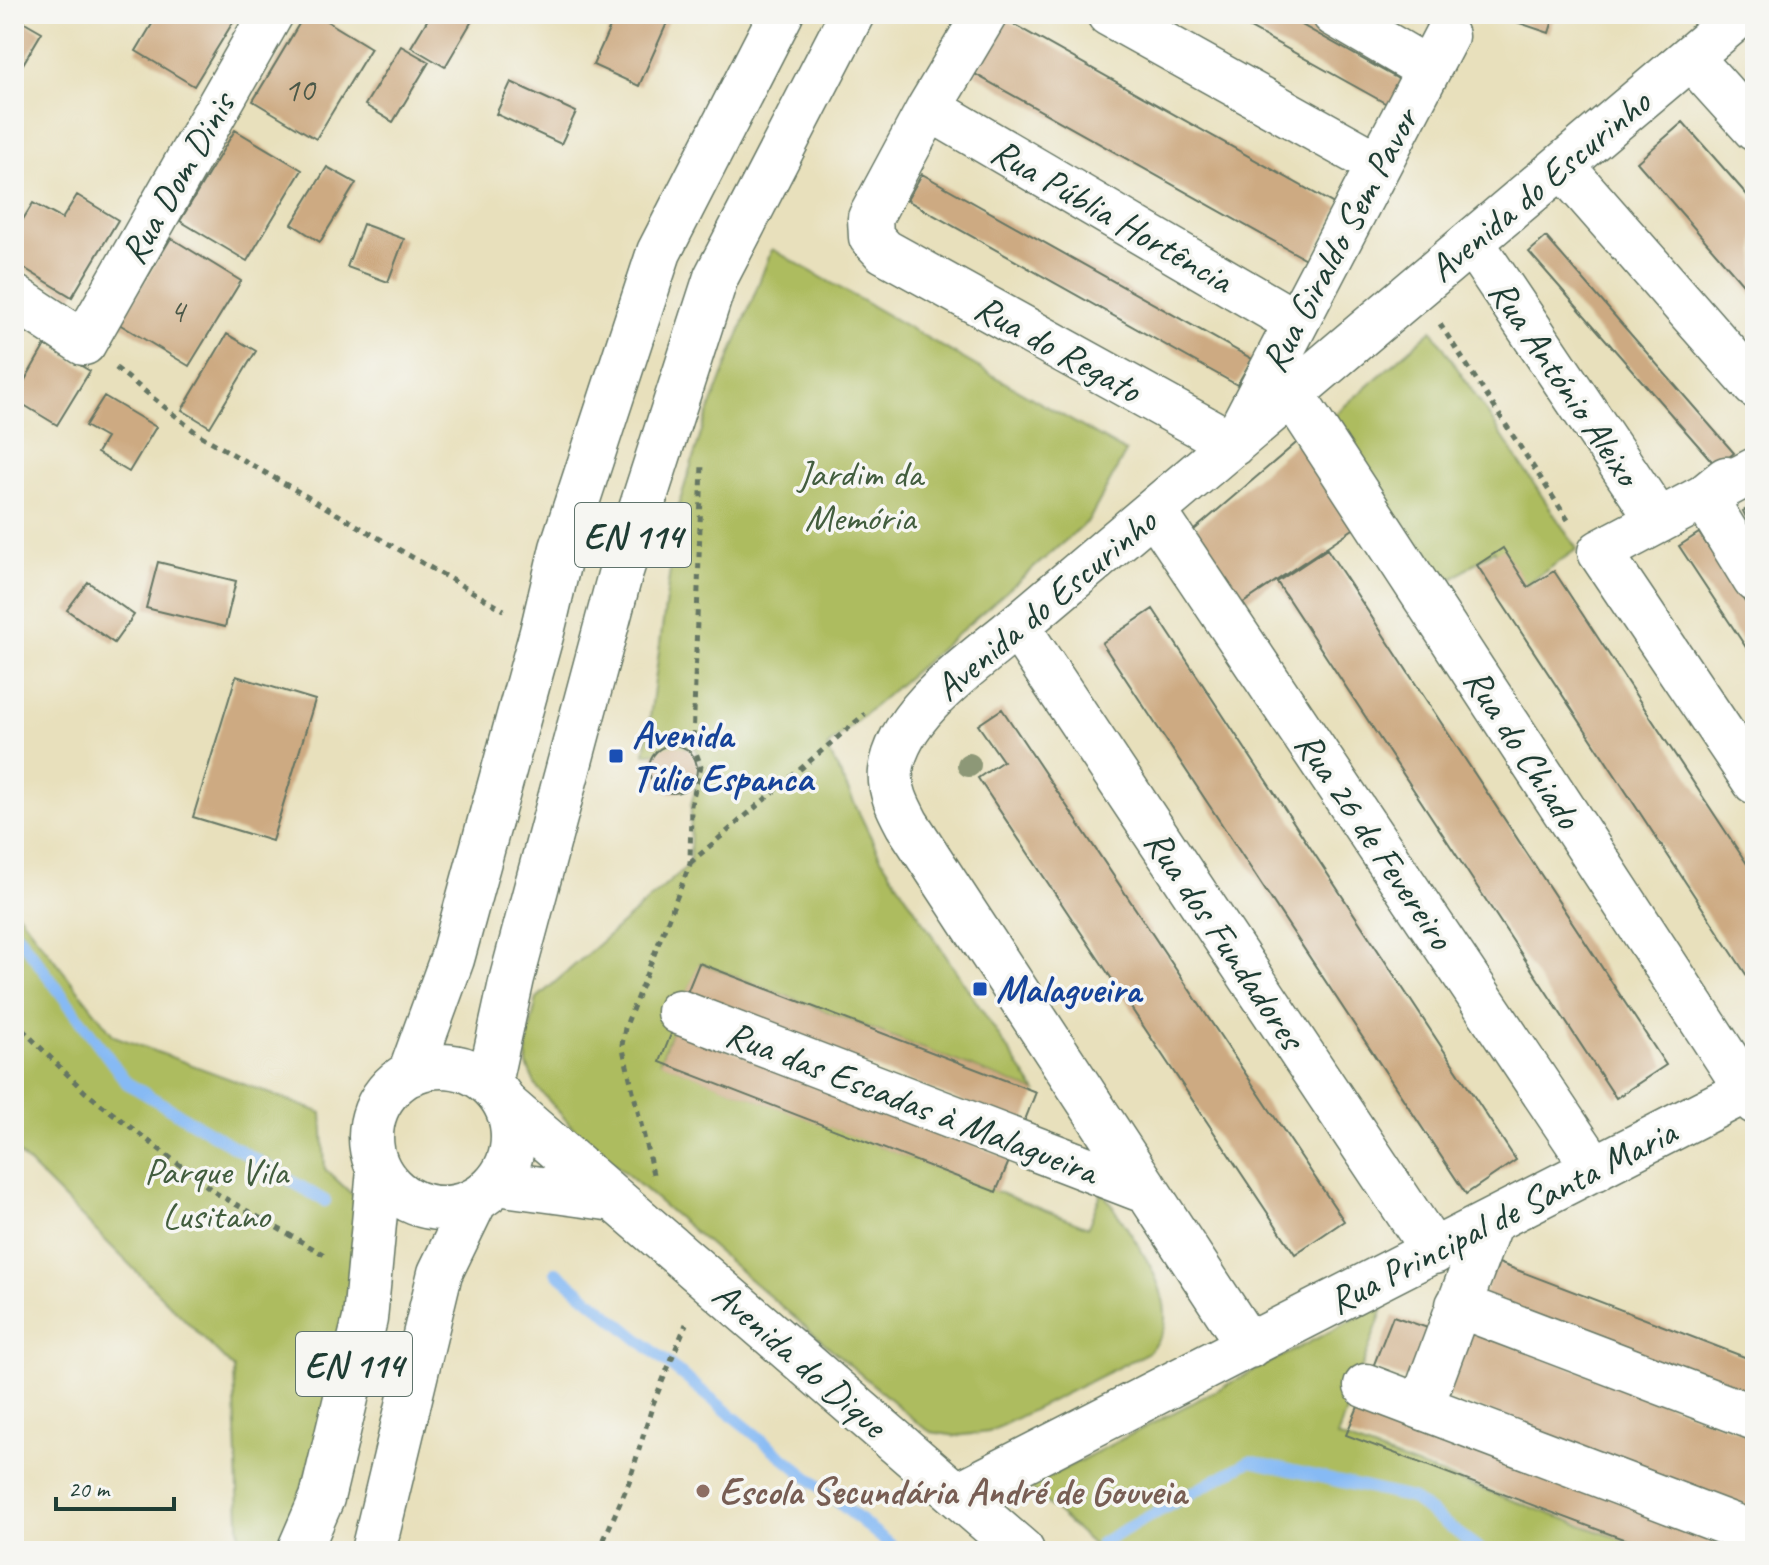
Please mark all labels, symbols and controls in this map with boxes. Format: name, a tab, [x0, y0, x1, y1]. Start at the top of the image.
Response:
house number: 10	[284, 68, 317, 111]
street label: Avenida do Escurinho	[1419, 77, 1662, 292]
street label: Rua Dom Dinis	[110, 82, 247, 272]
street label: Rua Giraldo Sem Pavor	[1250, 97, 1430, 380]
street label: Rua Públia Hortência	[983, 127, 1243, 305]
street label: Rua António Aleixo	[1479, 271, 1653, 497]
street label: Rua do Regato	[967, 284, 1150, 414]
house number: 4	[169, 289, 188, 332]
park label: Jardim da Memória	[796, 450, 926, 541]
street label: Avenida do Escurinho	[925, 496, 1168, 711]
road number: EN 114	[575, 503, 691, 567]
street label: Rua do Chiado	[1454, 659, 1592, 838]
place label: Avenida Túlio Espanca	[632, 711, 816, 802]
street label: Rua 26 de Fevereiro	[1285, 723, 1465, 959]
marker: Avenida Túlio Espanca	[607, 747, 625, 765]
street label: Rua dos Fundadores	[1134, 821, 1317, 1061]
place label: Malagueira	[996, 966, 1144, 1013]
marker: Malagueira	[971, 980, 989, 998]
street label: Rua das Escadas à Malagueira	[720, 1010, 1107, 1196]
street label: Rua Principal de Santa Maria	[1321, 1107, 1686, 1324]
park label: Parque Vila Lusitano	[144, 1148, 291, 1239]
street label: Avenida do Dique	[703, 1271, 898, 1449]
road number: EN 114	[296, 1332, 412, 1396]
scale bar	[56, 1461, 174, 1511]
place label: Escola Secundária André de Gouveia	[719, 1468, 1189, 1515]
text: 20 m	[68, 1474, 111, 1504]
marker: Escola Secundária André de Gouveia	[694, 1482, 712, 1500]

